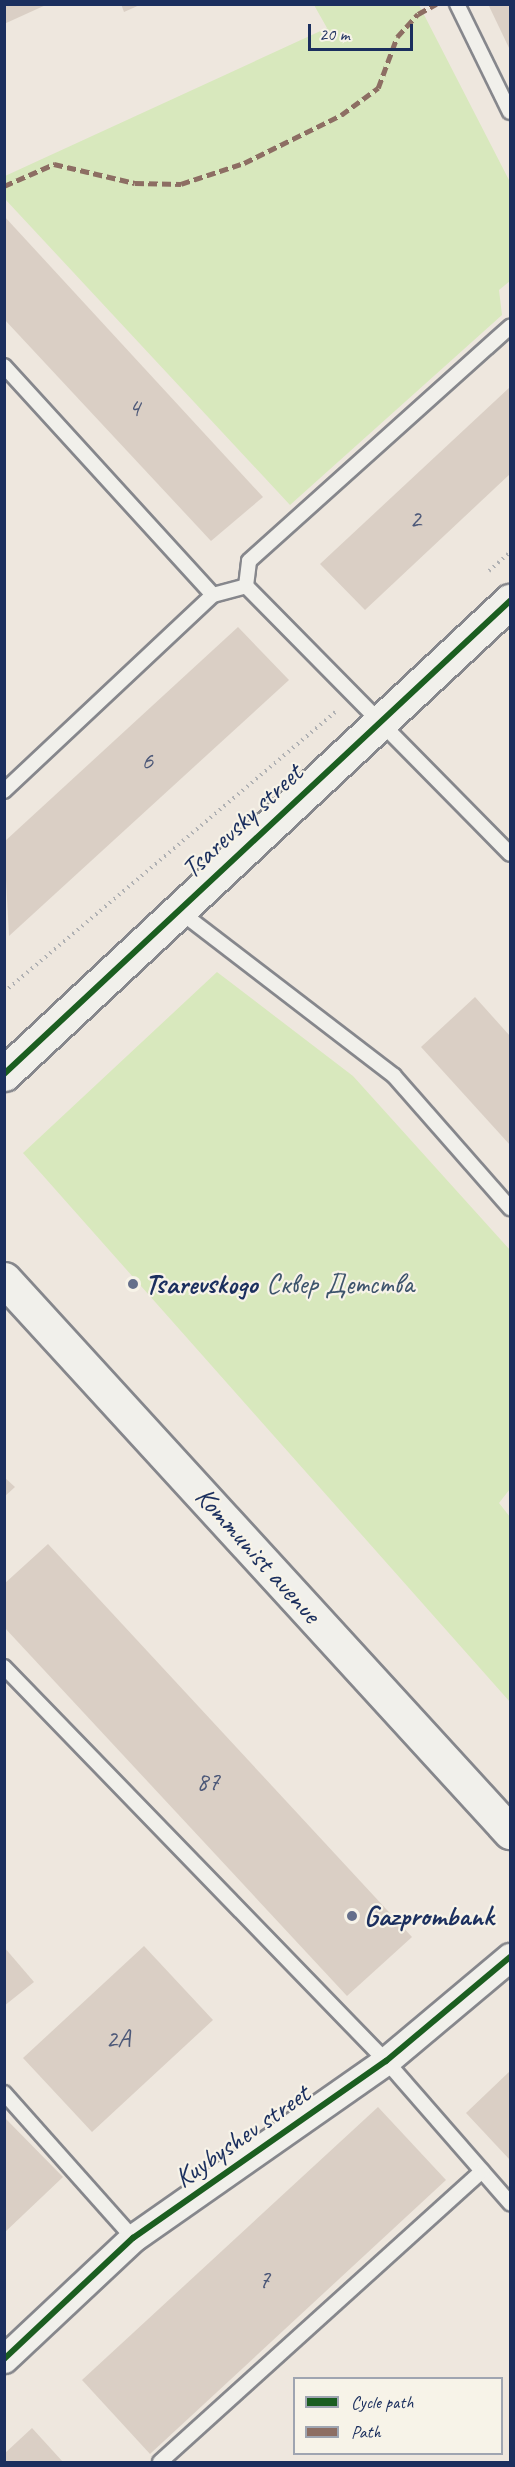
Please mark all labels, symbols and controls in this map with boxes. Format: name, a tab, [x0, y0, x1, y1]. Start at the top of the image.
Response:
scale bar	[311, 12, 416, 50]
text: 20 m	[319, 23, 350, 45]
house number: 4	[128, 392, 140, 424]
house number: 2	[409, 503, 421, 535]
house number: 6	[141, 745, 153, 777]
street label: Tsarevsky street	[174, 756, 310, 886]
place label: Tsarevskogo	[145, 1267, 257, 1301]
park label: Сквер Детства	[266, 1267, 414, 1301]
marker: Tsarevskogo	[126, 1277, 140, 1291]
street label: Kommunist avenue	[188, 1480, 328, 1630]
house number: 87	[196, 1766, 220, 1798]
place label: Gazprombank	[364, 1899, 493, 1933]
marker: Gazprombank	[345, 1909, 359, 1923]
house number: 2А	[106, 2023, 130, 2055]
street label: Kuybyshev street	[168, 2077, 316, 2195]
house number: 7	[258, 2264, 270, 2296]
legend	[293, 2377, 503, 2455]
text: Cycle path	[351, 2391, 413, 2413]
text: Path	[351, 2421, 381, 2443]

